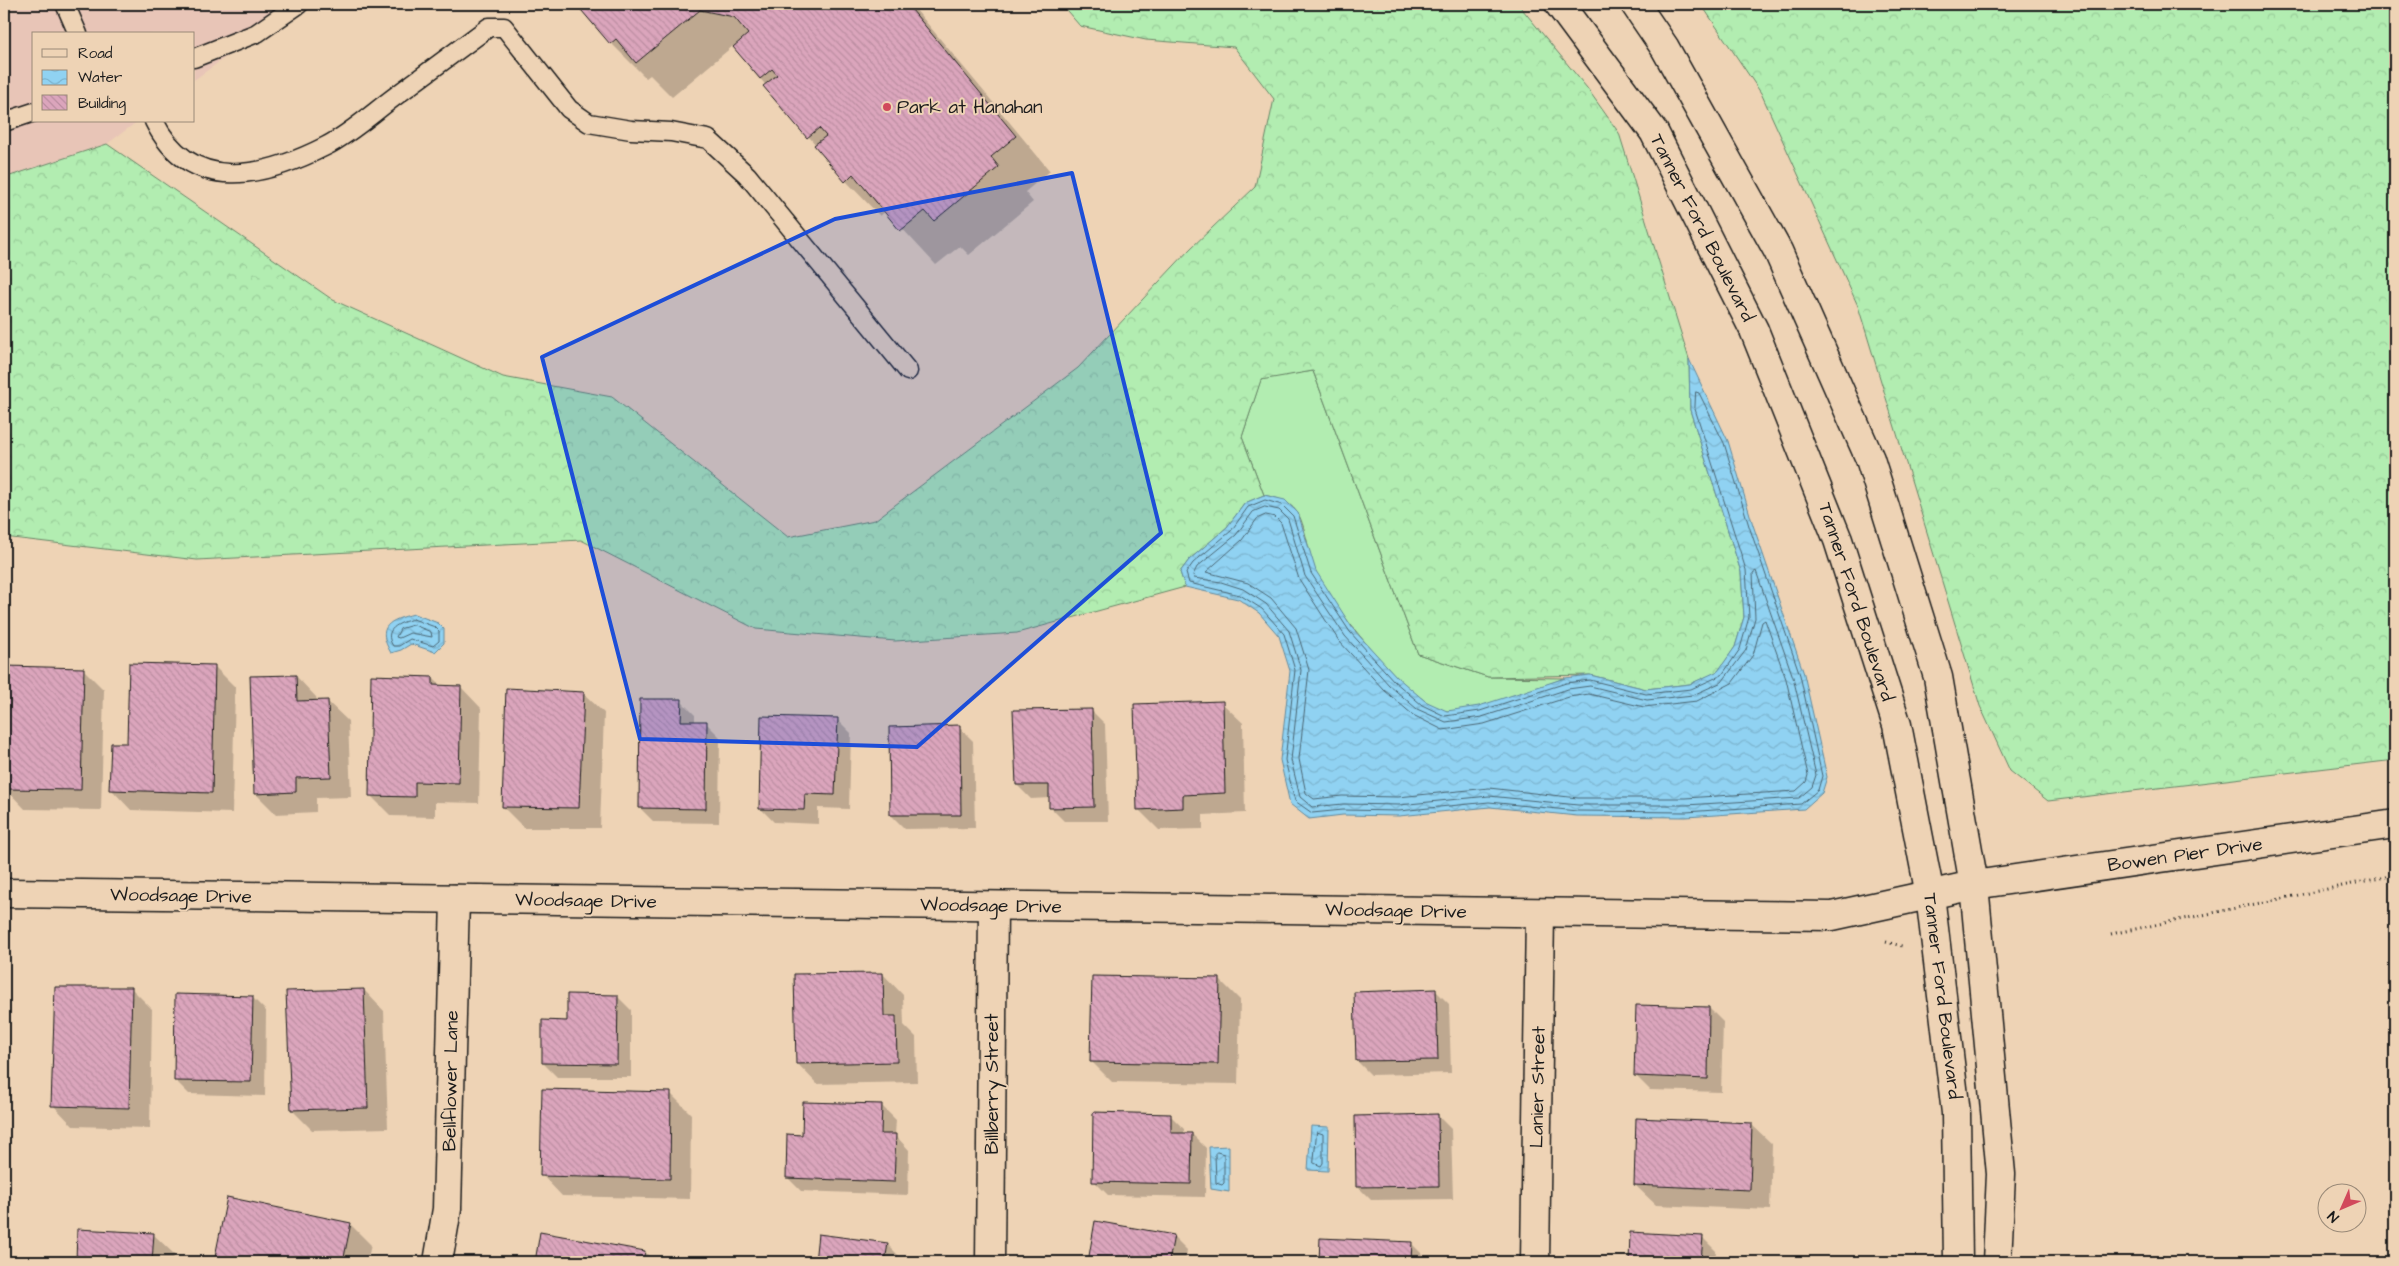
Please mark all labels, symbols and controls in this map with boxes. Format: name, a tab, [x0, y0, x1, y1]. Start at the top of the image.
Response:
legend	[32, 32, 195, 122]
text: Road	[78, 43, 113, 64]
text: Water	[78, 67, 122, 88]
text: Building	[78, 93, 126, 115]
place label: Park at Hanahan	[897, 94, 1042, 121]
marker: Park at Hanahan	[881, 101, 893, 113]
street label: Tanner Ford Boulevard	[1643, 129, 1761, 327]
street label: Tanner Ford Boulevard	[1811, 499, 1901, 705]
street label: Bowen Pier Drive	[2106, 831, 2264, 879]
street label: Woodsage Drive	[110, 881, 252, 912]
street label: Woodsage Drive	[515, 886, 657, 917]
street label: Woodsage Drive	[920, 891, 1062, 922]
street label: Tanner Ford Boulevard	[1916, 891, 1968, 1101]
street label: Woodsage Drive	[1325, 896, 1467, 927]
street label: Bellflower Lane	[436, 1010, 466, 1152]
street label: Billberry Street	[979, 1013, 1007, 1154]
street label: Lanier Street	[1523, 1025, 1553, 1148]
north arrow	[2316, 1184, 2366, 1234]
text: N	[2323, 1206, 2344, 1227]

